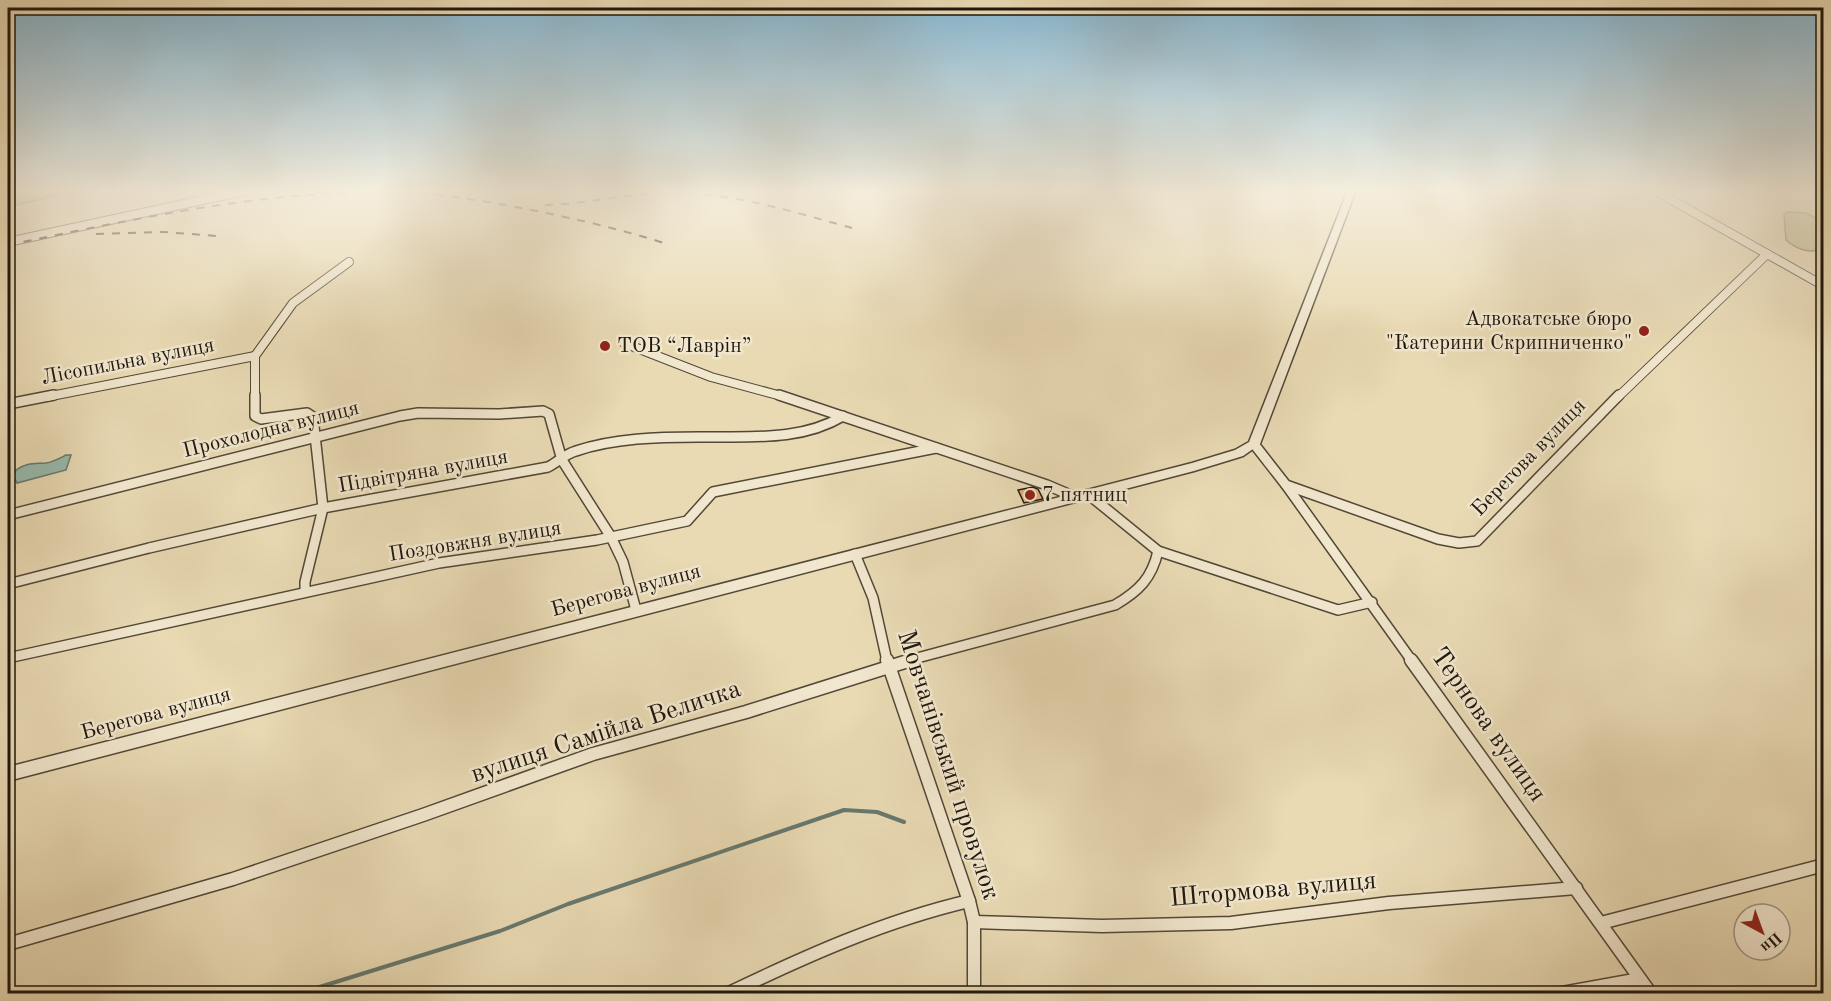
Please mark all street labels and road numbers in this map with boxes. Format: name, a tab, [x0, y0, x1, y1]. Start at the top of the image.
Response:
street label: Лісопильна вулиця	[40, 335, 216, 389]
street label: Берегова вулиця	[1468, 395, 1590, 521]
street label: Прохолодна вулиця	[181, 398, 361, 462]
street label: Підвітряна вулиця	[336, 447, 510, 497]
street label: Поздовжня вулиця	[387, 518, 563, 566]
street label: Берегова вулиця	[549, 561, 703, 621]
street label: Мовчанівський провулок	[892, 627, 1004, 903]
street label: Тернова вулиця	[1425, 643, 1551, 807]
street label: вулиця Самійла Величка	[468, 676, 744, 788]
street label: Берегова вулиця	[79, 684, 233, 744]
street label: Штормова вулиця	[1169, 868, 1377, 912]

